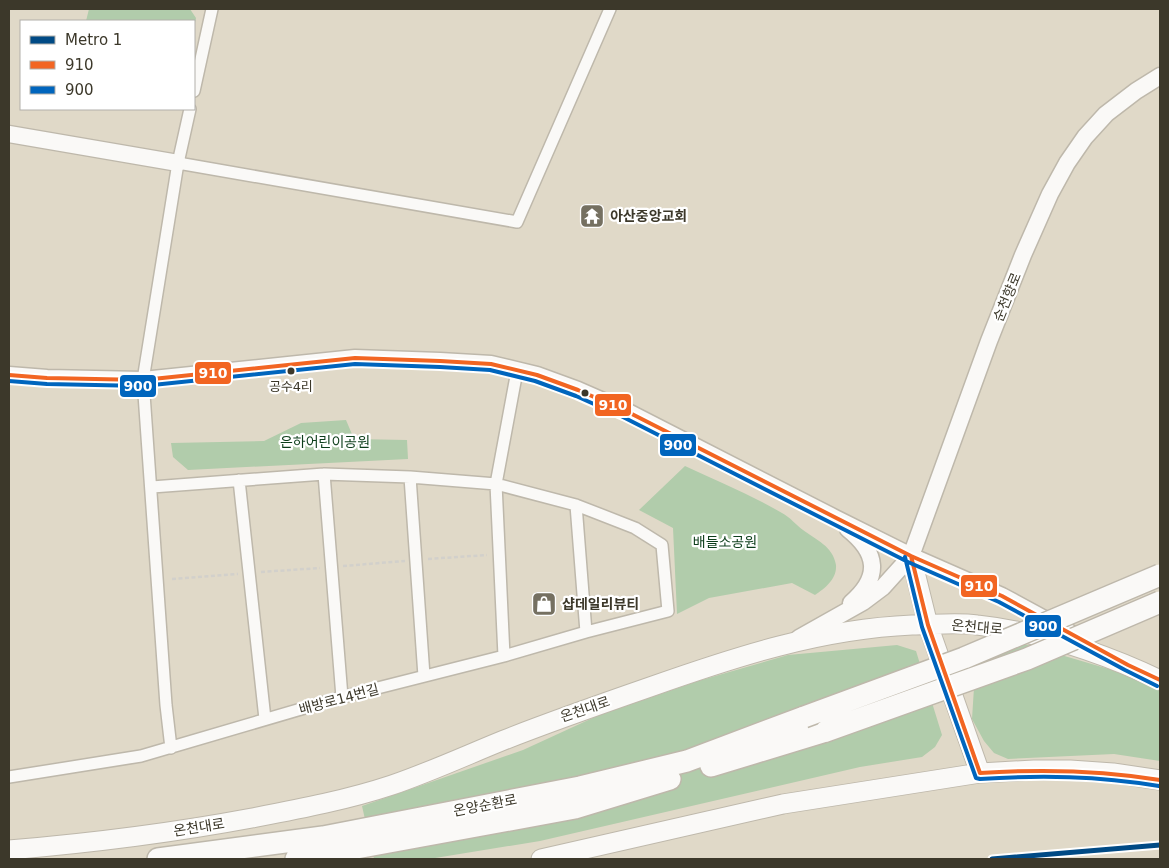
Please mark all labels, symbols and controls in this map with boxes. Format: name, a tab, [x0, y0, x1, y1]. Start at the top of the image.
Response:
legend	[20, 20, 195, 110]
text: Metro 1	[65, 31, 122, 49]
text: 910	[65, 56, 94, 74]
text: 900	[65, 81, 94, 99]
temple icon: 아산중앙교회	[579, 203, 605, 229]
place label: 아산중앙교회	[610, 208, 687, 224]
street label: 순천향로	[990, 270, 1024, 324]
line badge: 910	[194, 361, 232, 385]
text: 910	[198, 365, 228, 381]
marker: 공수4리	[286, 366, 296, 376]
line badge: 900	[119, 374, 157, 398]
text: 900	[123, 378, 153, 394]
place label: 공수4리	[269, 379, 313, 394]
unlabelled marker	[580, 388, 590, 398]
line badge: 910	[594, 393, 632, 417]
text: 910	[598, 397, 628, 413]
line badge: 900	[659, 433, 697, 457]
park label: 은하어린이공원	[280, 434, 370, 450]
text: 900	[663, 437, 693, 453]
park label: 배들소공원	[693, 534, 757, 550]
line badge: 910	[960, 574, 998, 598]
text: 910	[964, 578, 994, 594]
shop icon: 샵데일리뷰티	[531, 591, 557, 617]
place label: 샵데일리뷰티	[562, 596, 639, 612]
line badge: 900	[1024, 614, 1062, 638]
street label: 온천대로	[951, 617, 1003, 637]
text: 900	[1028, 618, 1058, 634]
street label: 배방로14번길	[297, 681, 381, 717]
street label: 온천대로	[558, 693, 612, 725]
street label: 온양순환로	[452, 791, 518, 819]
street label: 온천대로	[172, 815, 226, 839]

